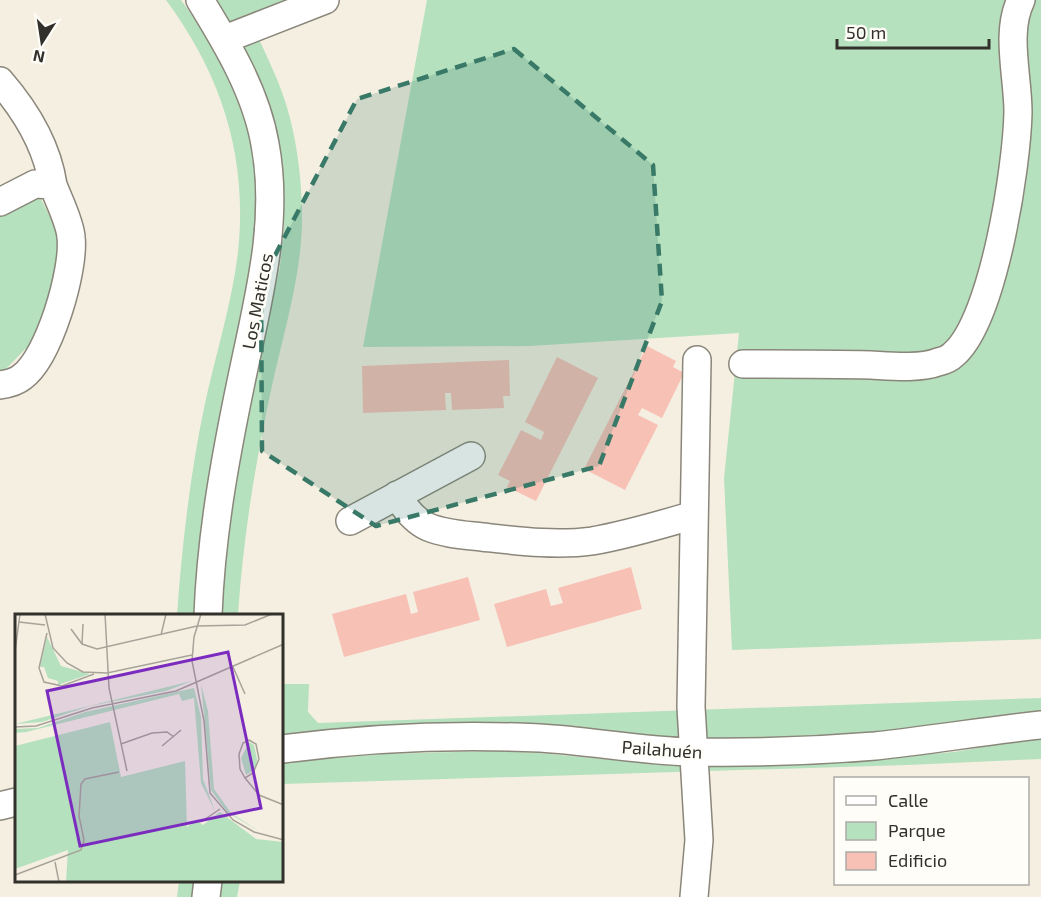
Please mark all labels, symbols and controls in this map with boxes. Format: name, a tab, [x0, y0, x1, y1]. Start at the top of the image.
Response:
north arrow	[12, 12, 72, 72]
scale bar	[837, 12, 988, 50]
text: 50 m	[846, 21, 886, 43]
text: N	[31, 47, 46, 68]
street label: Los Maticos	[237, 251, 277, 351]
inset map	[15, 614, 284, 882]
street label: Pailahuén	[621, 735, 703, 763]
legend	[834, 777, 1029, 885]
text: Calle	[888, 789, 929, 811]
text: Parque	[888, 819, 946, 841]
text: Edificio	[888, 849, 947, 871]

